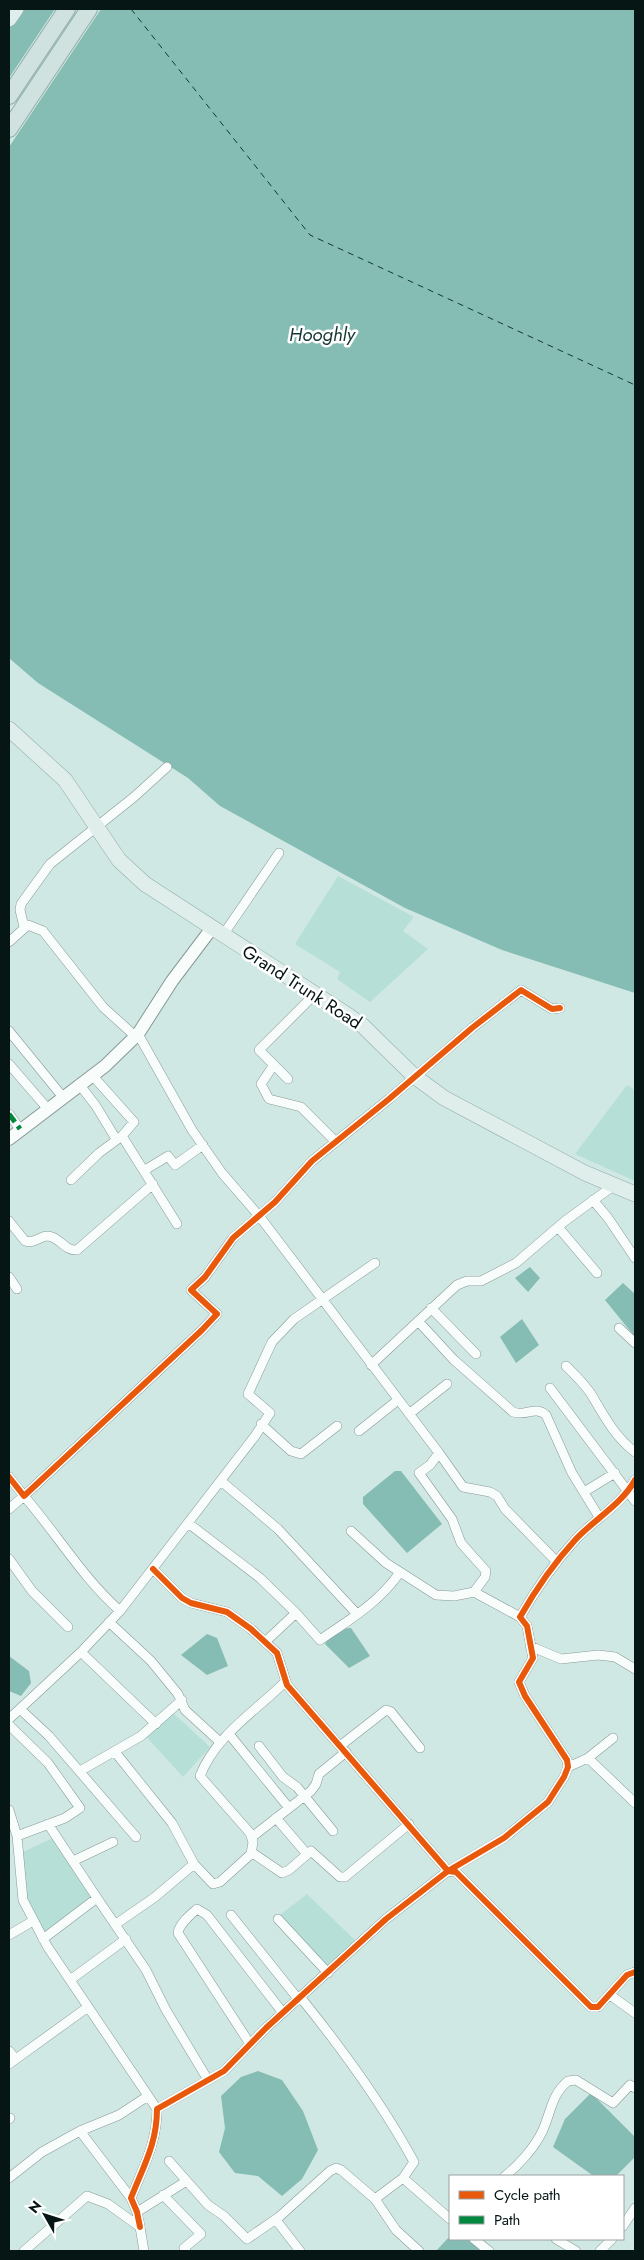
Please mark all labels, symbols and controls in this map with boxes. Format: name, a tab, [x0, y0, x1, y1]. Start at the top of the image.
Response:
water label: Hooghly	[289, 321, 357, 348]
street label: Grand Trunk Road	[237, 939, 367, 1035]
legend	[449, 2175, 624, 2240]
text: Cycle path	[494, 2184, 561, 2206]
north arrow	[20, 2190, 70, 2240]
text: N	[24, 2196, 46, 2217]
text: Path	[494, 2209, 520, 2231]

